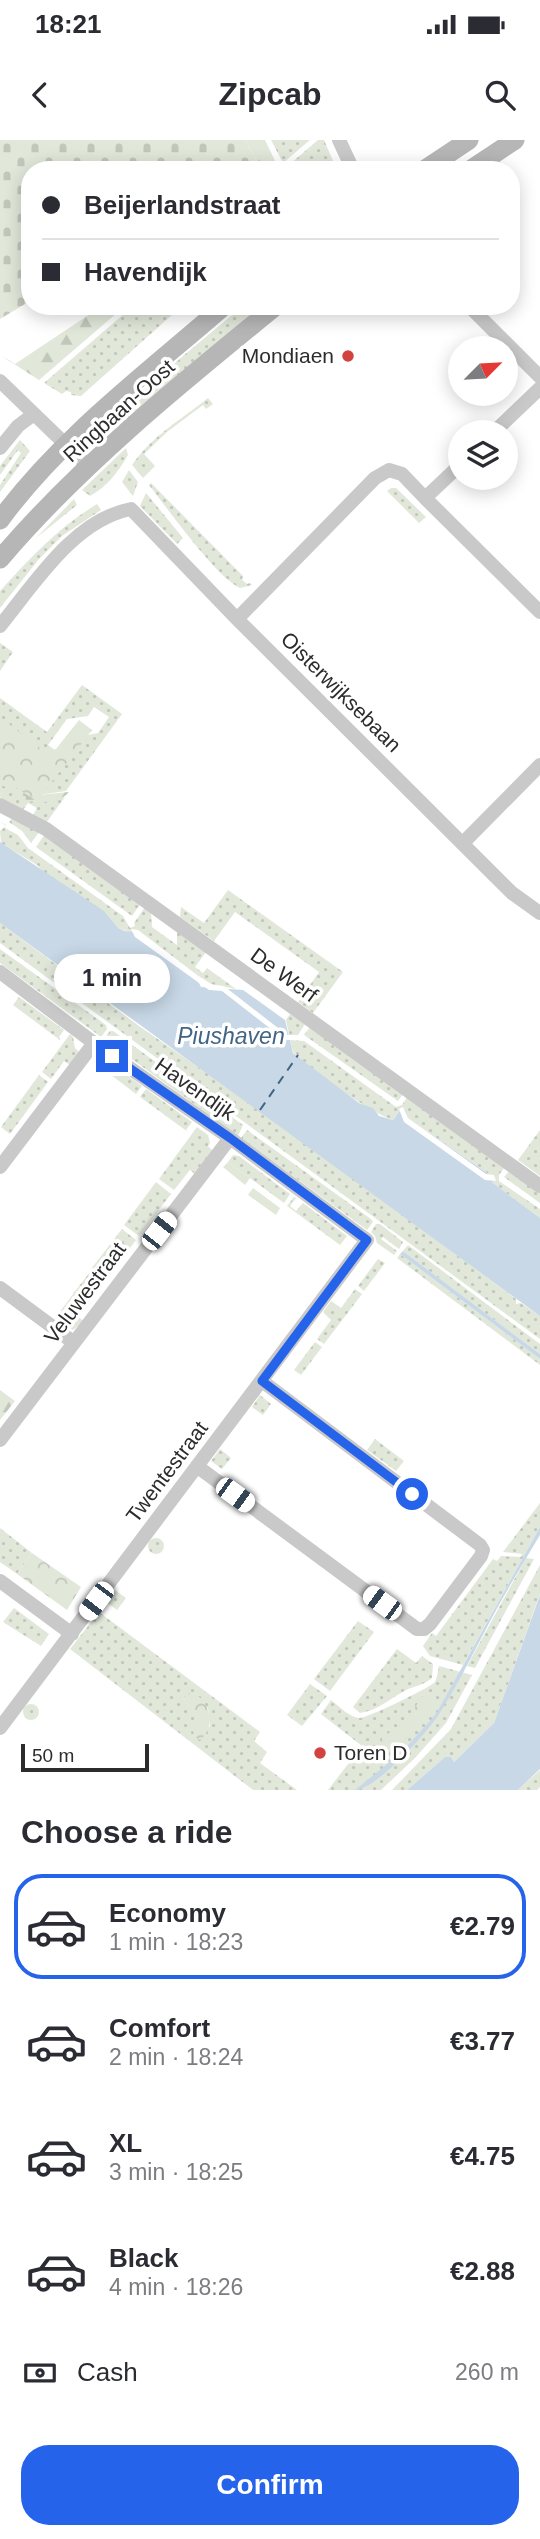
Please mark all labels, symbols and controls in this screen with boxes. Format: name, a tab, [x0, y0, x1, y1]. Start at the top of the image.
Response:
text: 18:21	[35, 9, 102, 39]
icon: back	[21, 76, 59, 114]
text: Zipcab	[218, 76, 322, 112]
icon: search	[481, 76, 519, 114]
text: Beijerlandstraat	[84, 190, 281, 220]
text: Havendijk	[84, 257, 207, 287]
north arrow	[448, 336, 518, 406]
map controls	[448, 336, 518, 490]
place label: Mondiaen	[242, 344, 334, 367]
marker: Mondiaen	[340, 348, 356, 364]
street label: Ringbaan-Oost	[58, 355, 179, 466]
button: layers	[448, 420, 518, 490]
street label: Oisterwijksebaan	[277, 627, 406, 756]
street label: De Werf	[247, 943, 322, 1007]
callout: 1 min	[54, 954, 170, 1004]
text: 1 min	[82, 965, 142, 991]
water label: Piushaven	[177, 1023, 285, 1049]
route end	[96, 1040, 128, 1072]
street label: Havendijk	[151, 1053, 240, 1125]
car	[138, 1208, 181, 1254]
street label: Veluwestraat	[39, 1238, 130, 1348]
street label: Twentestraat	[121, 1417, 212, 1527]
car	[212, 1474, 259, 1516]
route start	[396, 1478, 428, 1510]
car	[75, 1578, 118, 1624]
car	[359, 1582, 406, 1624]
scale bar	[21, 1741, 149, 1773]
place label: Toren D	[334, 1741, 408, 1764]
text: 50 m	[32, 1745, 74, 1766]
marker: Toren D	[312, 1745, 328, 1761]
text: Choose a ride	[21, 1814, 233, 1850]
icon: car	[25, 1895, 88, 1958]
text: Economy	[109, 1898, 226, 1928]
text: €2.79	[450, 1911, 515, 1941]
text: 1 min · 18:23	[109, 1929, 243, 1955]
icon: car	[25, 2010, 88, 2073]
text: Comfort	[109, 2013, 210, 2043]
text: €3.77	[450, 2026, 515, 2056]
text: 2 min · 18:24	[109, 2044, 243, 2070]
icon: car	[25, 2125, 88, 2188]
text: XL	[109, 2128, 142, 2158]
text: €4.75	[450, 2141, 515, 2171]
text: 3 min · 18:25	[109, 2159, 243, 2185]
icon: car	[25, 2240, 88, 2303]
text: Black	[109, 2243, 178, 2273]
text: €2.88	[450, 2256, 515, 2286]
text: 4 min · 18:26	[109, 2274, 243, 2300]
icon: cash	[21, 2354, 59, 2392]
text: Cash	[77, 2357, 138, 2387]
text: 260 m	[455, 2359, 519, 2385]
button: Confirm	[21, 2445, 519, 2525]

